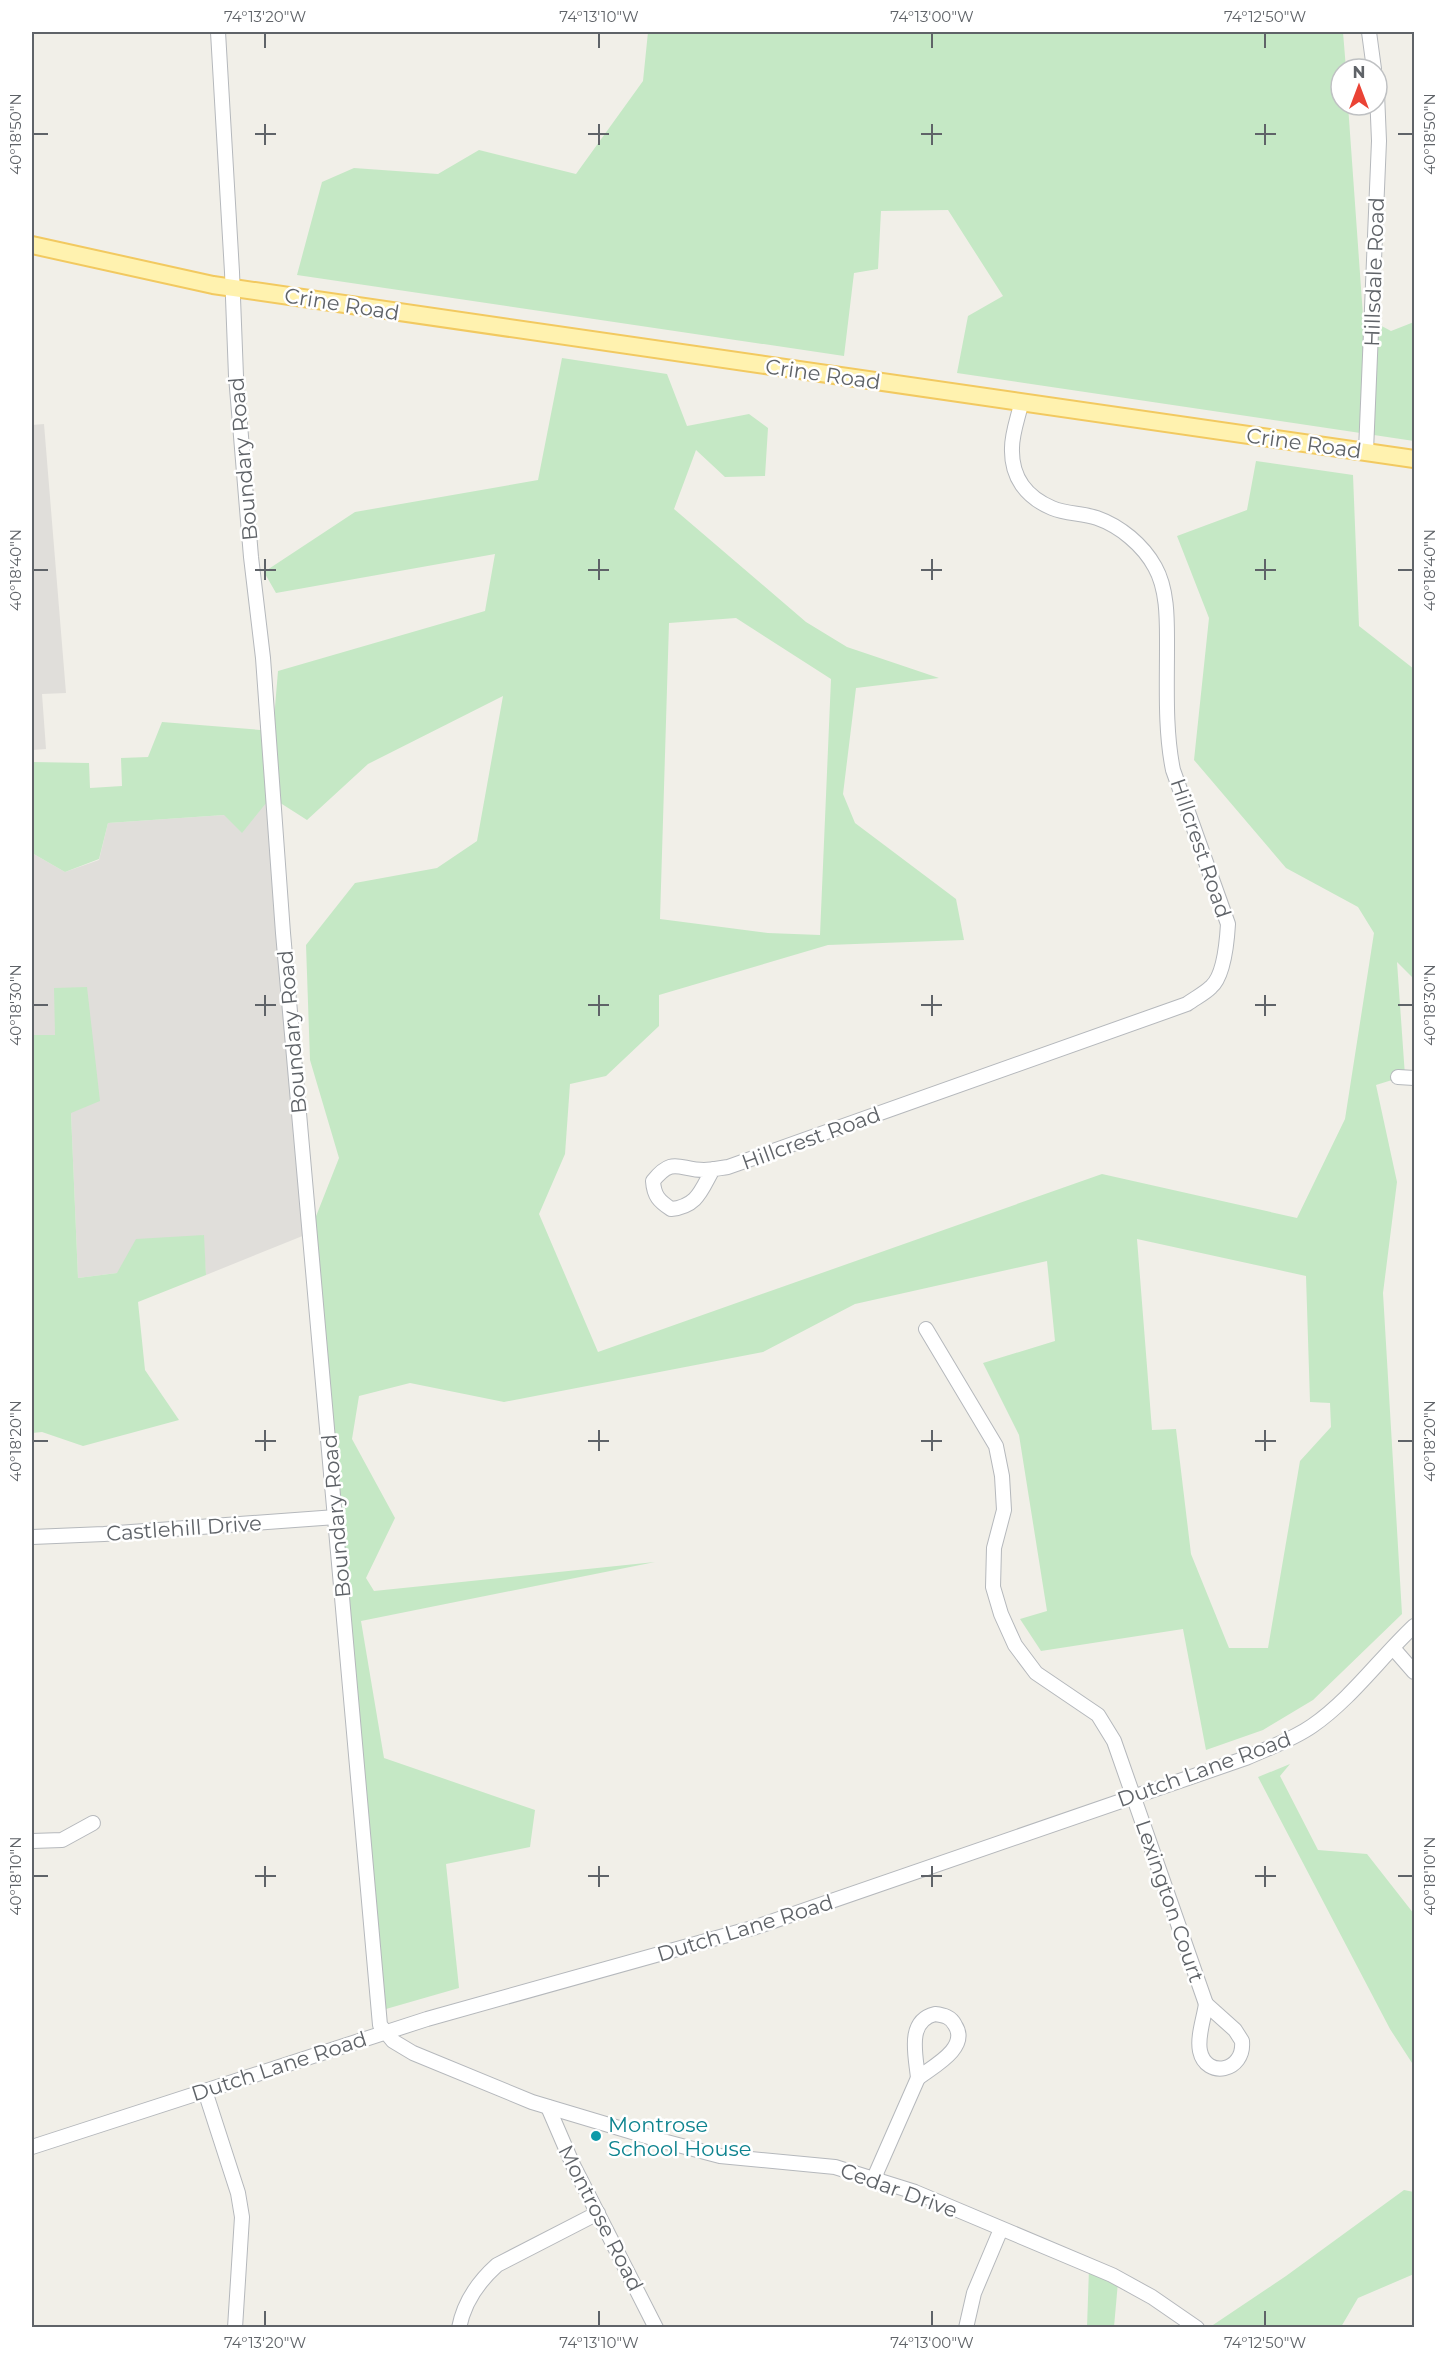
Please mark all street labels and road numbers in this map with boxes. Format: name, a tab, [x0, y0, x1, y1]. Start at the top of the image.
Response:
street label: Hillsdale Road	[1359, 197, 1389, 347]
street label: Crine Road	[283, 283, 401, 325]
street label: Crine Road	[764, 354, 882, 394]
street label: Boundary Road	[223, 376, 263, 542]
street label: Crine Road	[1245, 423, 1363, 463]
street label: Hillcrest Road	[1165, 775, 1237, 921]
street label: Boundary Road	[272, 949, 312, 1115]
street label: Hillcrest Road	[738, 1101, 884, 1175]
street label: Boundary Road	[316, 1433, 356, 1599]
street label: Castlehill Drive	[105, 1510, 263, 1546]
street label: Dutch Lane Road	[1114, 1726, 1294, 1812]
street label: Lexington Court	[1131, 1817, 1209, 1985]
street label: Dutch Lane Road	[654, 1889, 836, 1967]
street label: Dutch Lane Road	[188, 2026, 370, 2106]
street label: Montrose Road	[553, 2141, 649, 2295]
street label: Cedar Drive	[837, 2157, 961, 2223]

